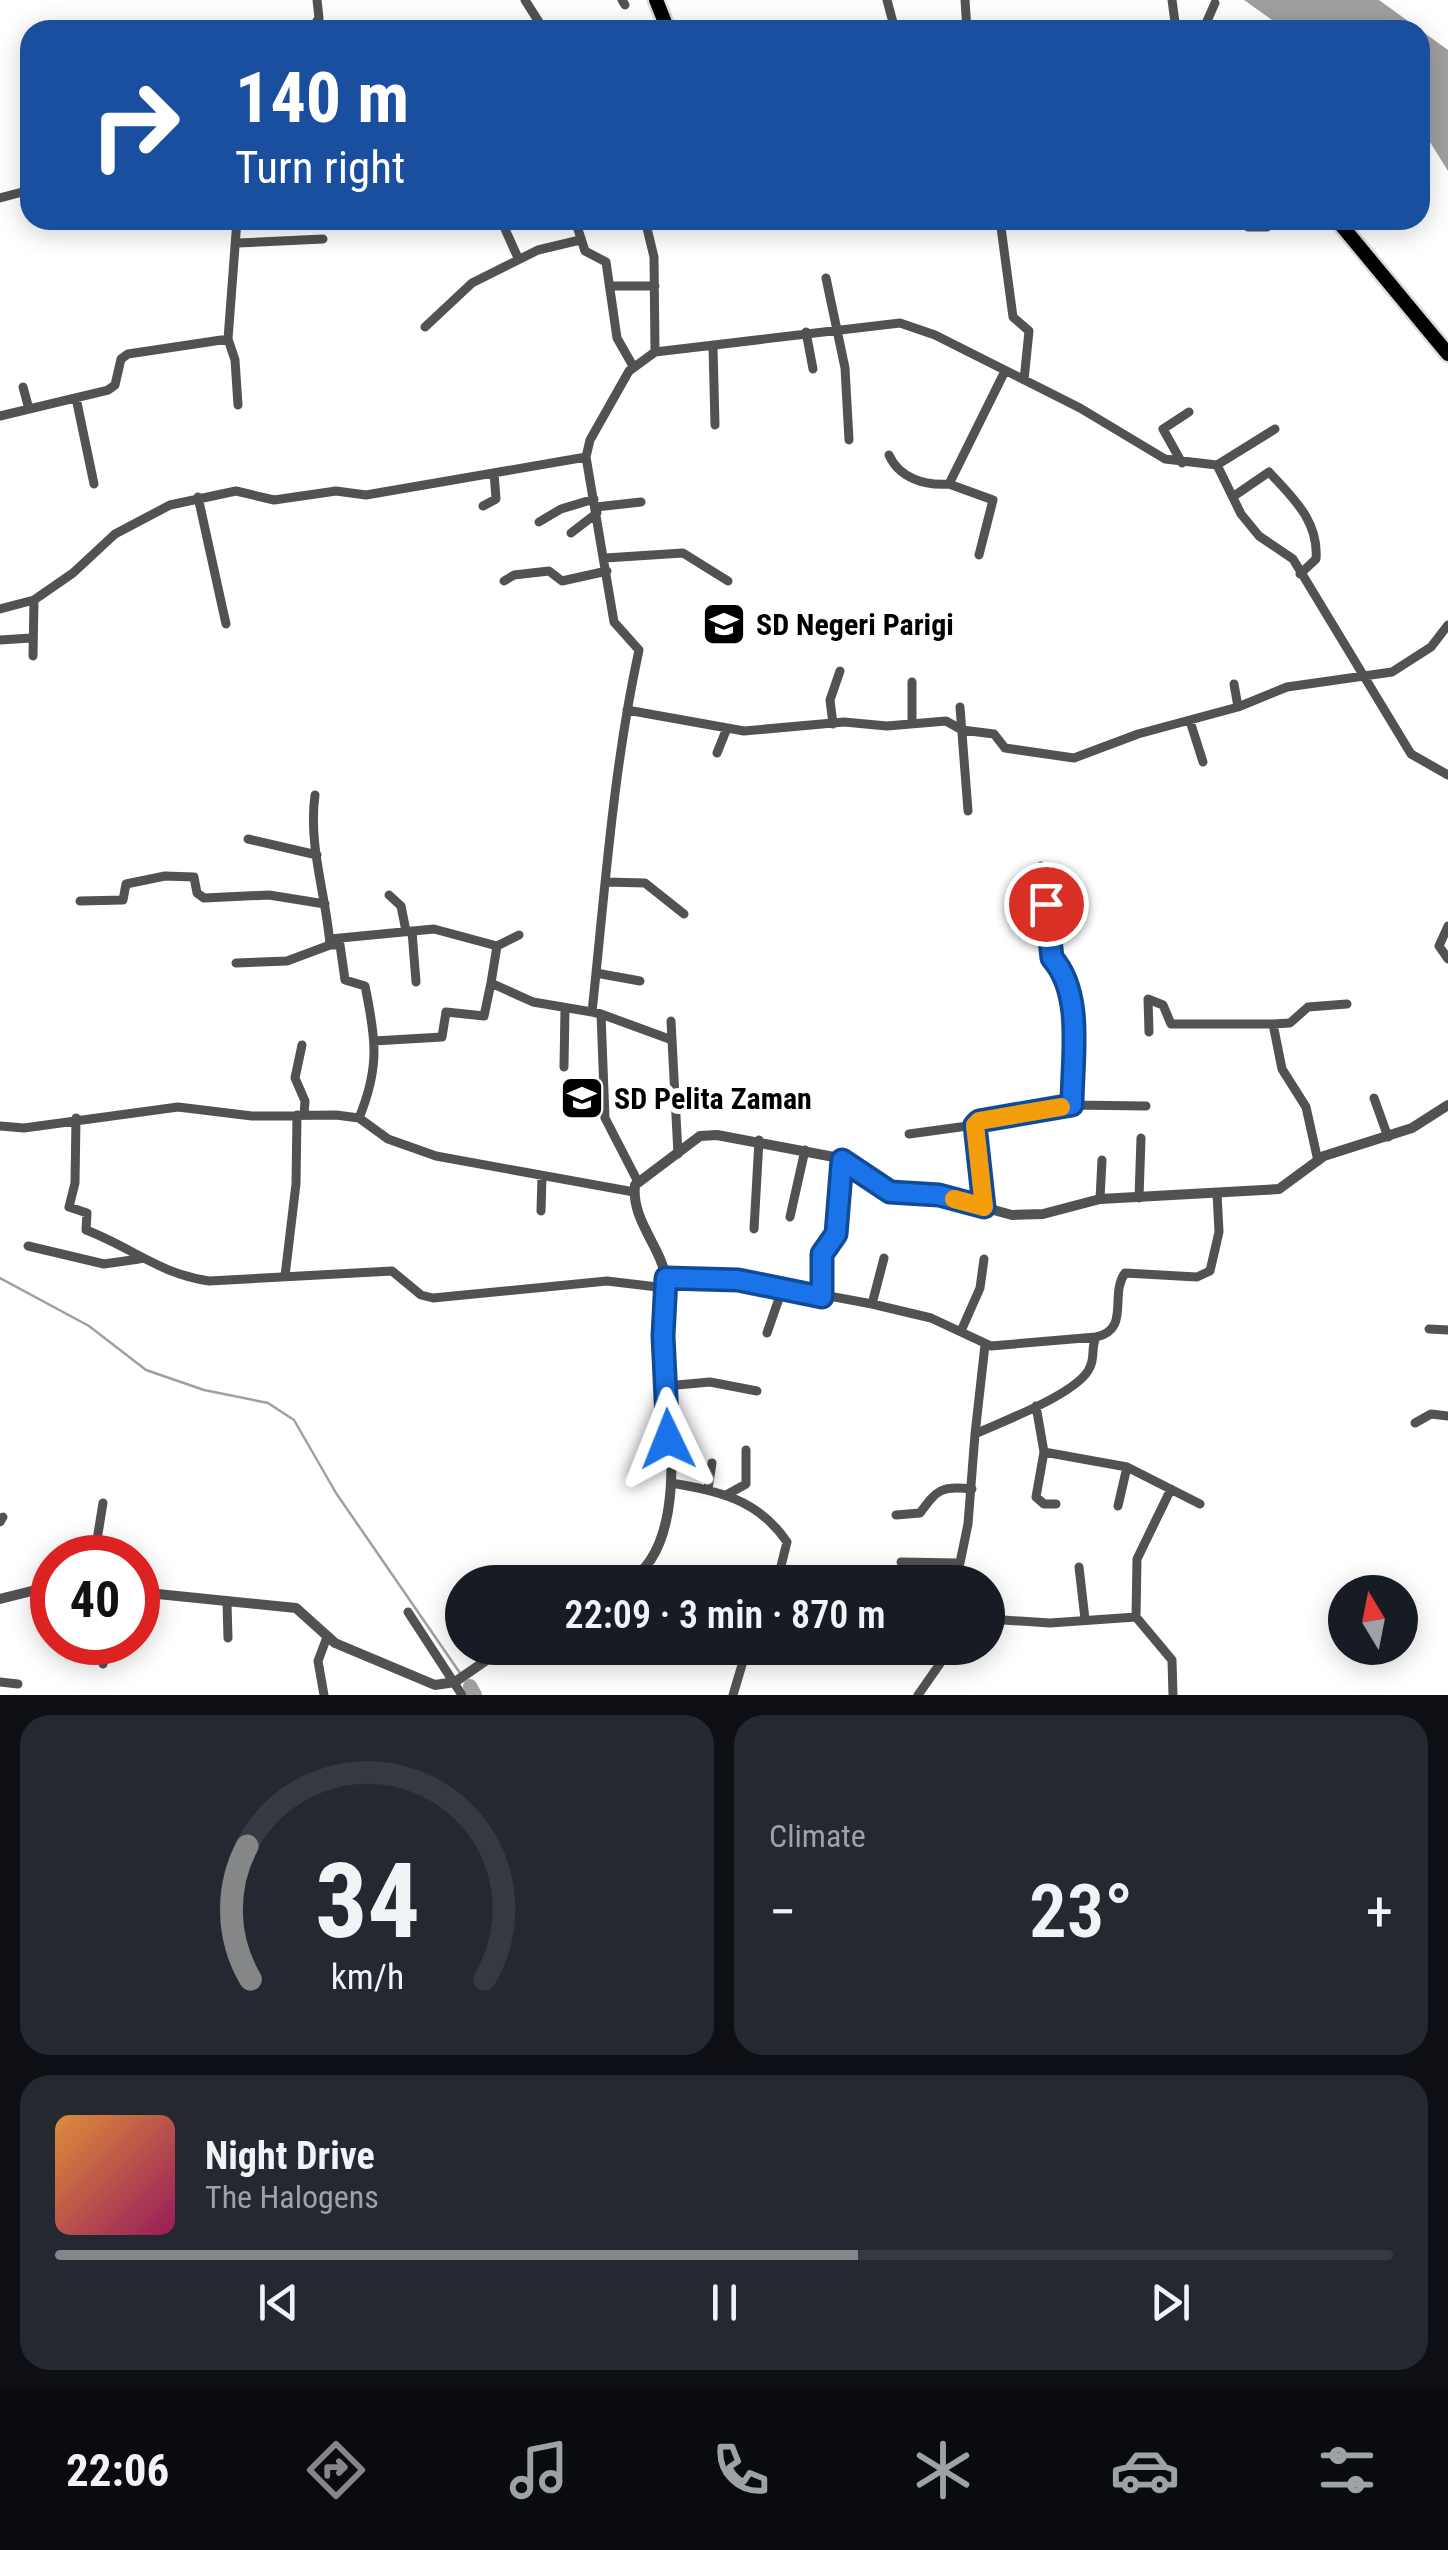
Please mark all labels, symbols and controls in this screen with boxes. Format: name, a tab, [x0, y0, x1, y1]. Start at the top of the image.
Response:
text: 140 m	[235, 57, 409, 139]
icon: right	[70, 60, 200, 190]
text: Turn right	[235, 141, 405, 194]
school or university icon: SD Negeri Parigi	[701, 601, 747, 647]
place label: SD Negeri Parigi	[756, 607, 954, 642]
pin	[1004, 862, 1089, 947]
icon: arrive	[1019, 877, 1074, 932]
school or university icon: SD Pelita Zaman	[559, 1075, 605, 1121]
place label: SD Pelita Zaman	[614, 1081, 812, 1116]
position arrow	[616, 1387, 720, 1491]
speed limit sign: 40	[30, 1535, 160, 1665]
north arrow	[1328, 1575, 1418, 1665]
map controls	[1328, 1575, 1418, 1665]
text: 22:09 · 3 min · 870 m	[565, 1593, 885, 1637]
text: Climate	[769, 1817, 866, 1855]
text: 34	[314, 1841, 420, 1962]
text: 23°	[1029, 1867, 1133, 1955]
text: −	[769, 1880, 797, 1944]
text: +	[1366, 1880, 1393, 1944]
text: km/h	[330, 1956, 404, 1998]
text: Night Drive	[205, 2134, 375, 2178]
text: The Halogens	[205, 2178, 379, 2216]
icon: previous	[251, 2275, 306, 2330]
icon: pause	[697, 2275, 752, 2330]
icon: next	[1143, 2275, 1198, 2330]
icon: directions	[301, 2435, 371, 2505]
icon: music	[504, 2435, 574, 2505]
icon: phone	[706, 2435, 776, 2505]
icon: climate	[908, 2435, 978, 2505]
icon: car	[1110, 2435, 1180, 2505]
icon: filters	[1312, 2435, 1382, 2505]
text: 22:06	[66, 2444, 169, 2497]

